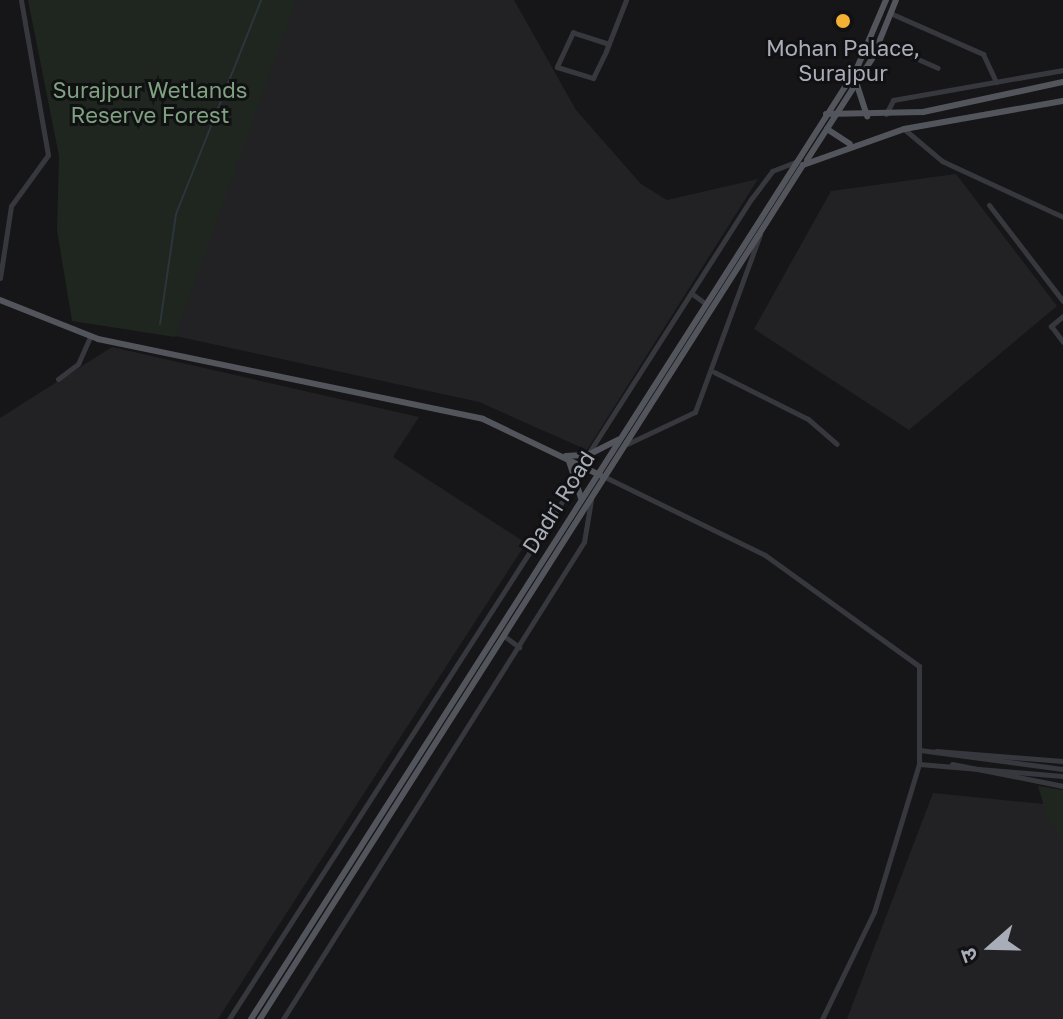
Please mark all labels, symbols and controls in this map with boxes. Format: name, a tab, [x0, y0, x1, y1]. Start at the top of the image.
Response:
marker: Mohan Palace, Surajpur	[834, 12, 852, 30]
place label: Mohan Palace, Surajpur	[766, 34, 920, 86]
park label: Surajpur Wetlands Reserve Forest	[53, 76, 247, 128]
street label: Dadri Road	[516, 446, 600, 558]
north arrow	[951, 907, 1031, 987]
text: उ	[953, 945, 983, 966]

